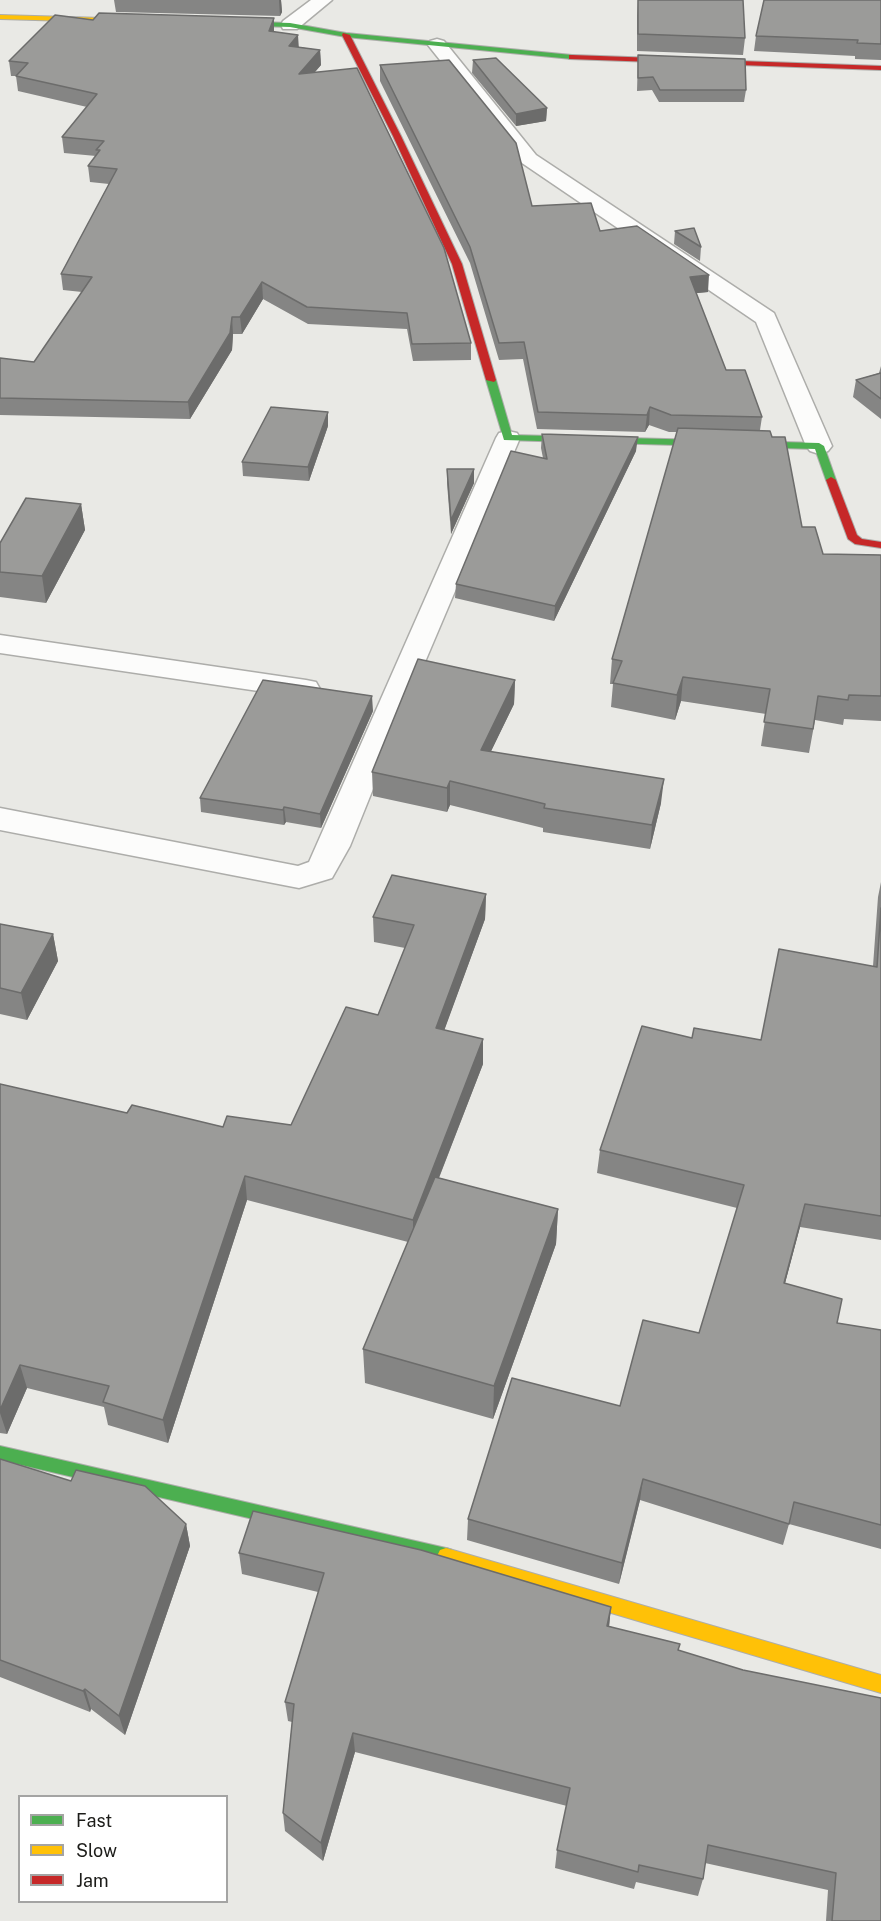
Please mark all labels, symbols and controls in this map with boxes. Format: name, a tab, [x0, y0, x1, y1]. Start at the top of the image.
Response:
legend	[18, 1795, 228, 1903]
text: Fast	[76, 1810, 112, 1831]
text: Slow	[76, 1840, 117, 1861]
text: Jam	[76, 1870, 109, 1891]

